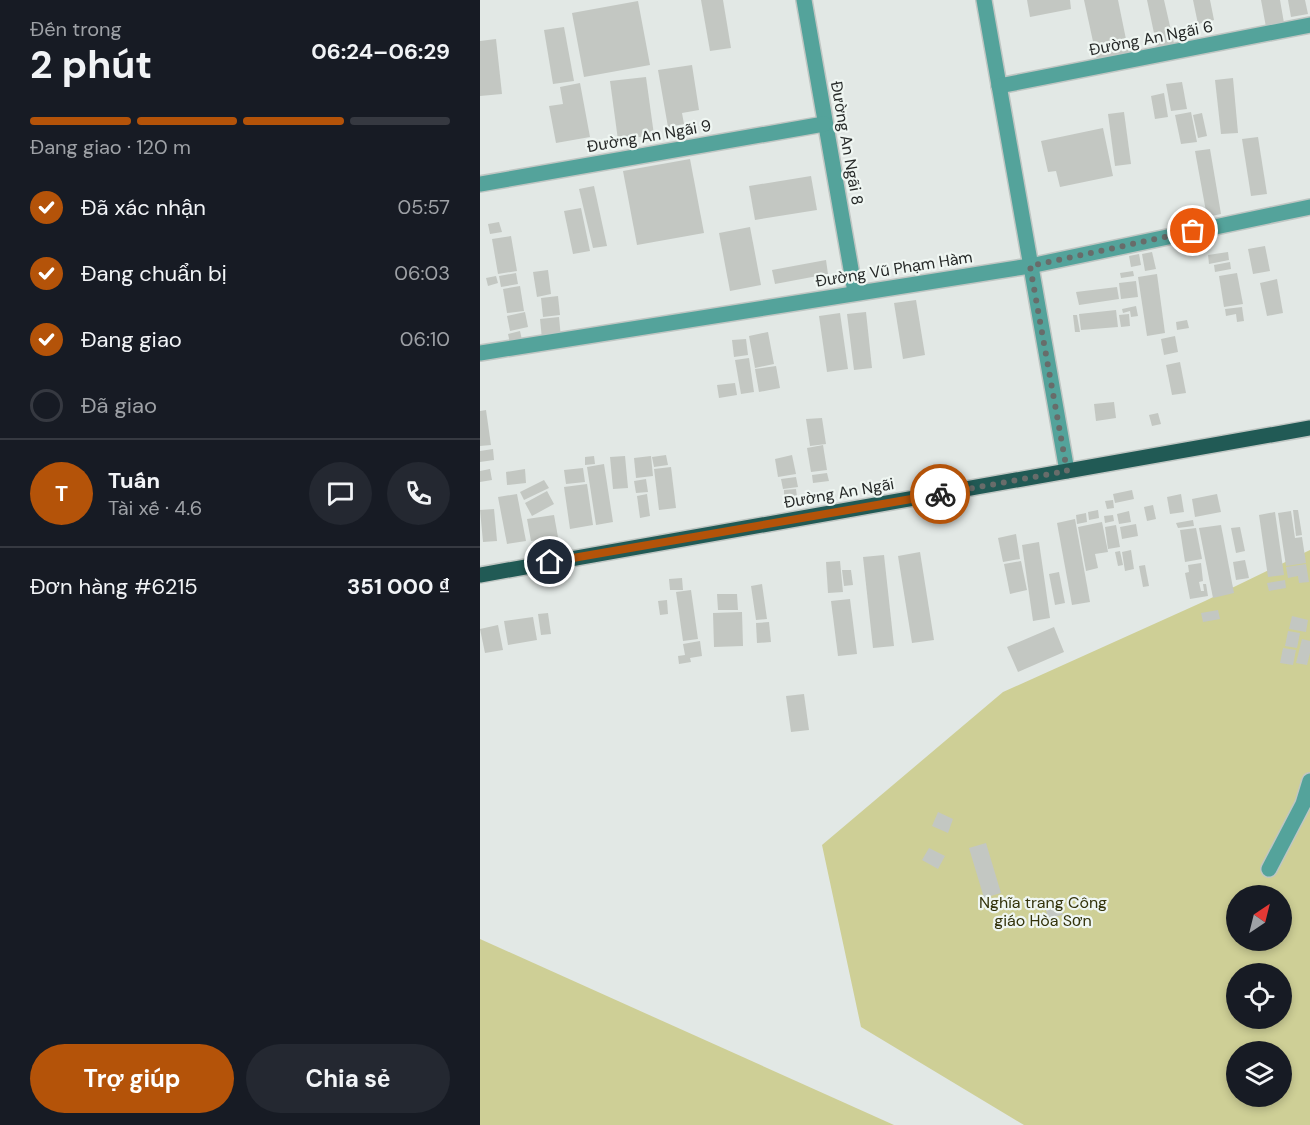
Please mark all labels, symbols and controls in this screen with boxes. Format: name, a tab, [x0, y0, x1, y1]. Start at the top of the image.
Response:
text: Đến trong	[30, 16, 122, 42]
street label: Đường An Ngãi 6	[1087, 16, 1215, 60]
text: 06:24–06:29	[311, 37, 450, 66]
text: 2 phút	[30, 39, 152, 90]
street label: Đường An Ngãi 8	[826, 79, 868, 207]
street label: Đường An Ngãi 9	[585, 115, 713, 157]
text: Đang giao · 120 m	[30, 134, 191, 160]
icon: check	[30, 191, 63, 224]
text: Đã xác nhận	[81, 193, 206, 222]
text: 05:57	[398, 194, 450, 220]
pin	[1167, 205, 1218, 256]
icon: bag	[1176, 214, 1209, 247]
street label: Đường Vũ Phạm Hàm	[814, 246, 974, 292]
icon: check	[30, 257, 63, 290]
text: Đang chuẩn bị	[81, 259, 227, 288]
text: 06:03	[394, 260, 450, 286]
icon: check	[30, 323, 63, 356]
text: Đang giao	[81, 325, 182, 354]
text: 06:10	[400, 326, 450, 352]
text: Đã giao	[81, 391, 157, 420]
button: chat	[309, 462, 372, 525]
button: phone	[387, 462, 450, 525]
courier	[910, 464, 970, 524]
text: Tuấn	[108, 466, 160, 495]
street label: Đường An Ngãi	[782, 473, 896, 513]
icon: bike	[924, 478, 957, 511]
text: T	[55, 479, 68, 508]
text: Tài xế · 4.6	[108, 495, 202, 521]
pin	[524, 536, 575, 587]
icon: home	[533, 545, 566, 578]
text: Đơn hàng #6215	[30, 572, 198, 601]
text: 351 000 ₫	[347, 572, 450, 601]
north arrow	[1226, 885, 1292, 951]
map controls	[1226, 885, 1292, 1107]
park label: Nghĩa trang Công giáo Hòa Sơn	[979, 892, 1107, 931]
button: locate	[1226, 963, 1292, 1029]
button: layers	[1226, 1041, 1292, 1107]
button: Trợ giúp	[30, 1044, 234, 1113]
button: Chia sẻ	[246, 1044, 450, 1113]

